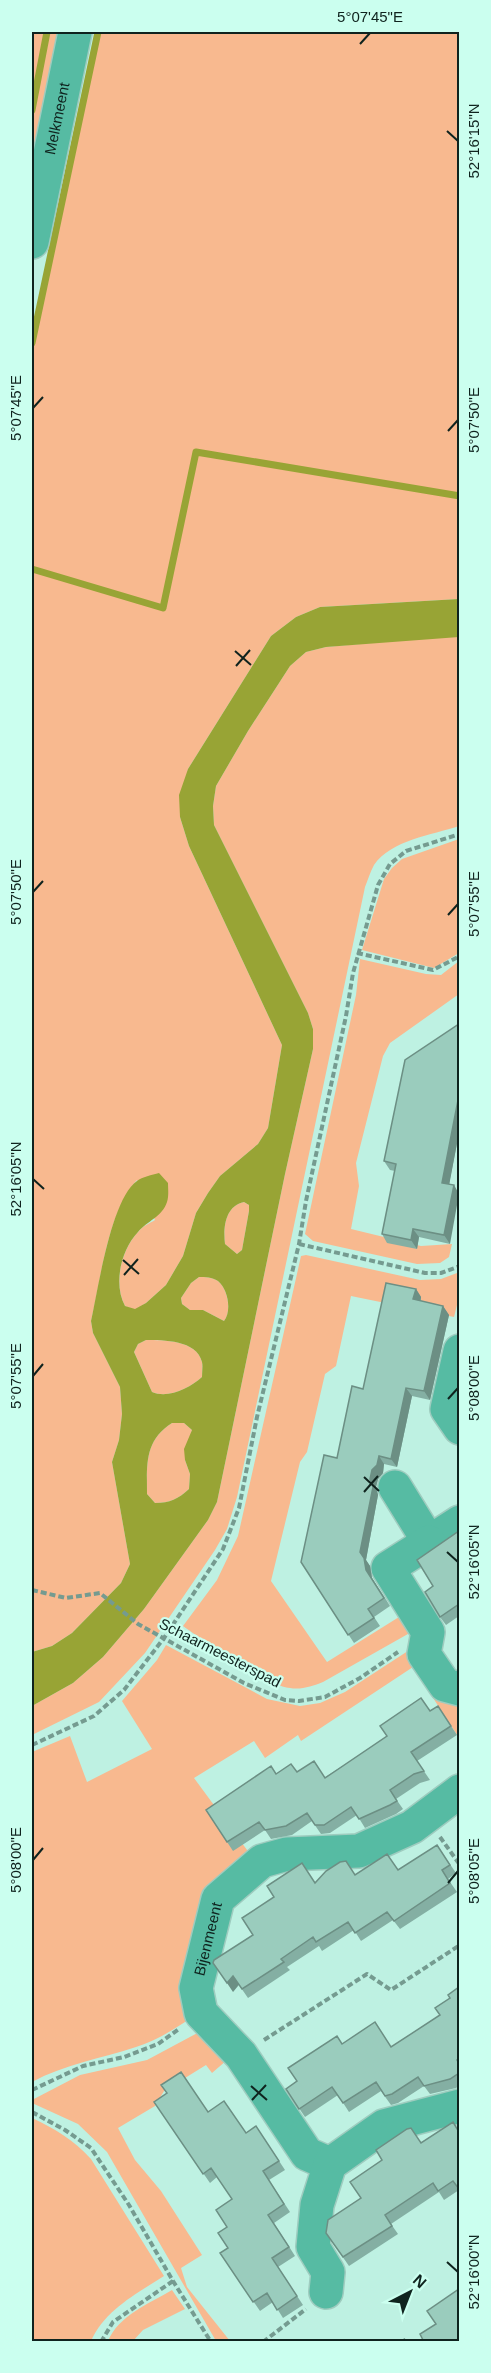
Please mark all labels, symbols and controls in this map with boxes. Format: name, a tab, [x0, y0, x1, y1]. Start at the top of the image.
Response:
text: 5°07'45"E	[337, 8, 403, 25]
street label: Melkmeent	[41, 80, 73, 156]
text: 52°16'15"N	[465, 103, 482, 179]
text: 5°07'45"E	[7, 375, 24, 441]
text: 5°07'50"E	[465, 387, 482, 453]
text: 5°07'50"E	[7, 859, 24, 925]
text: 5°07'55"E	[465, 871, 482, 937]
text: 52°16'05"N	[7, 1141, 24, 1217]
text: 5°07'55"E	[7, 1343, 24, 1409]
text: 5°08'00"E	[465, 1355, 482, 1421]
text: 52°16'05"N	[465, 1524, 482, 1600]
street label: Schaarmeesterspad	[157, 1615, 284, 1691]
text: 5°08'00"E	[7, 1827, 24, 1893]
text: 5°08'05"E	[465, 1838, 482, 1904]
street label: Bijenmeent	[190, 1900, 225, 1977]
text: 52°16'00"N	[465, 2234, 482, 2310]
north arrow	[380, 2262, 440, 2322]
text: N	[410, 2271, 430, 2291]

